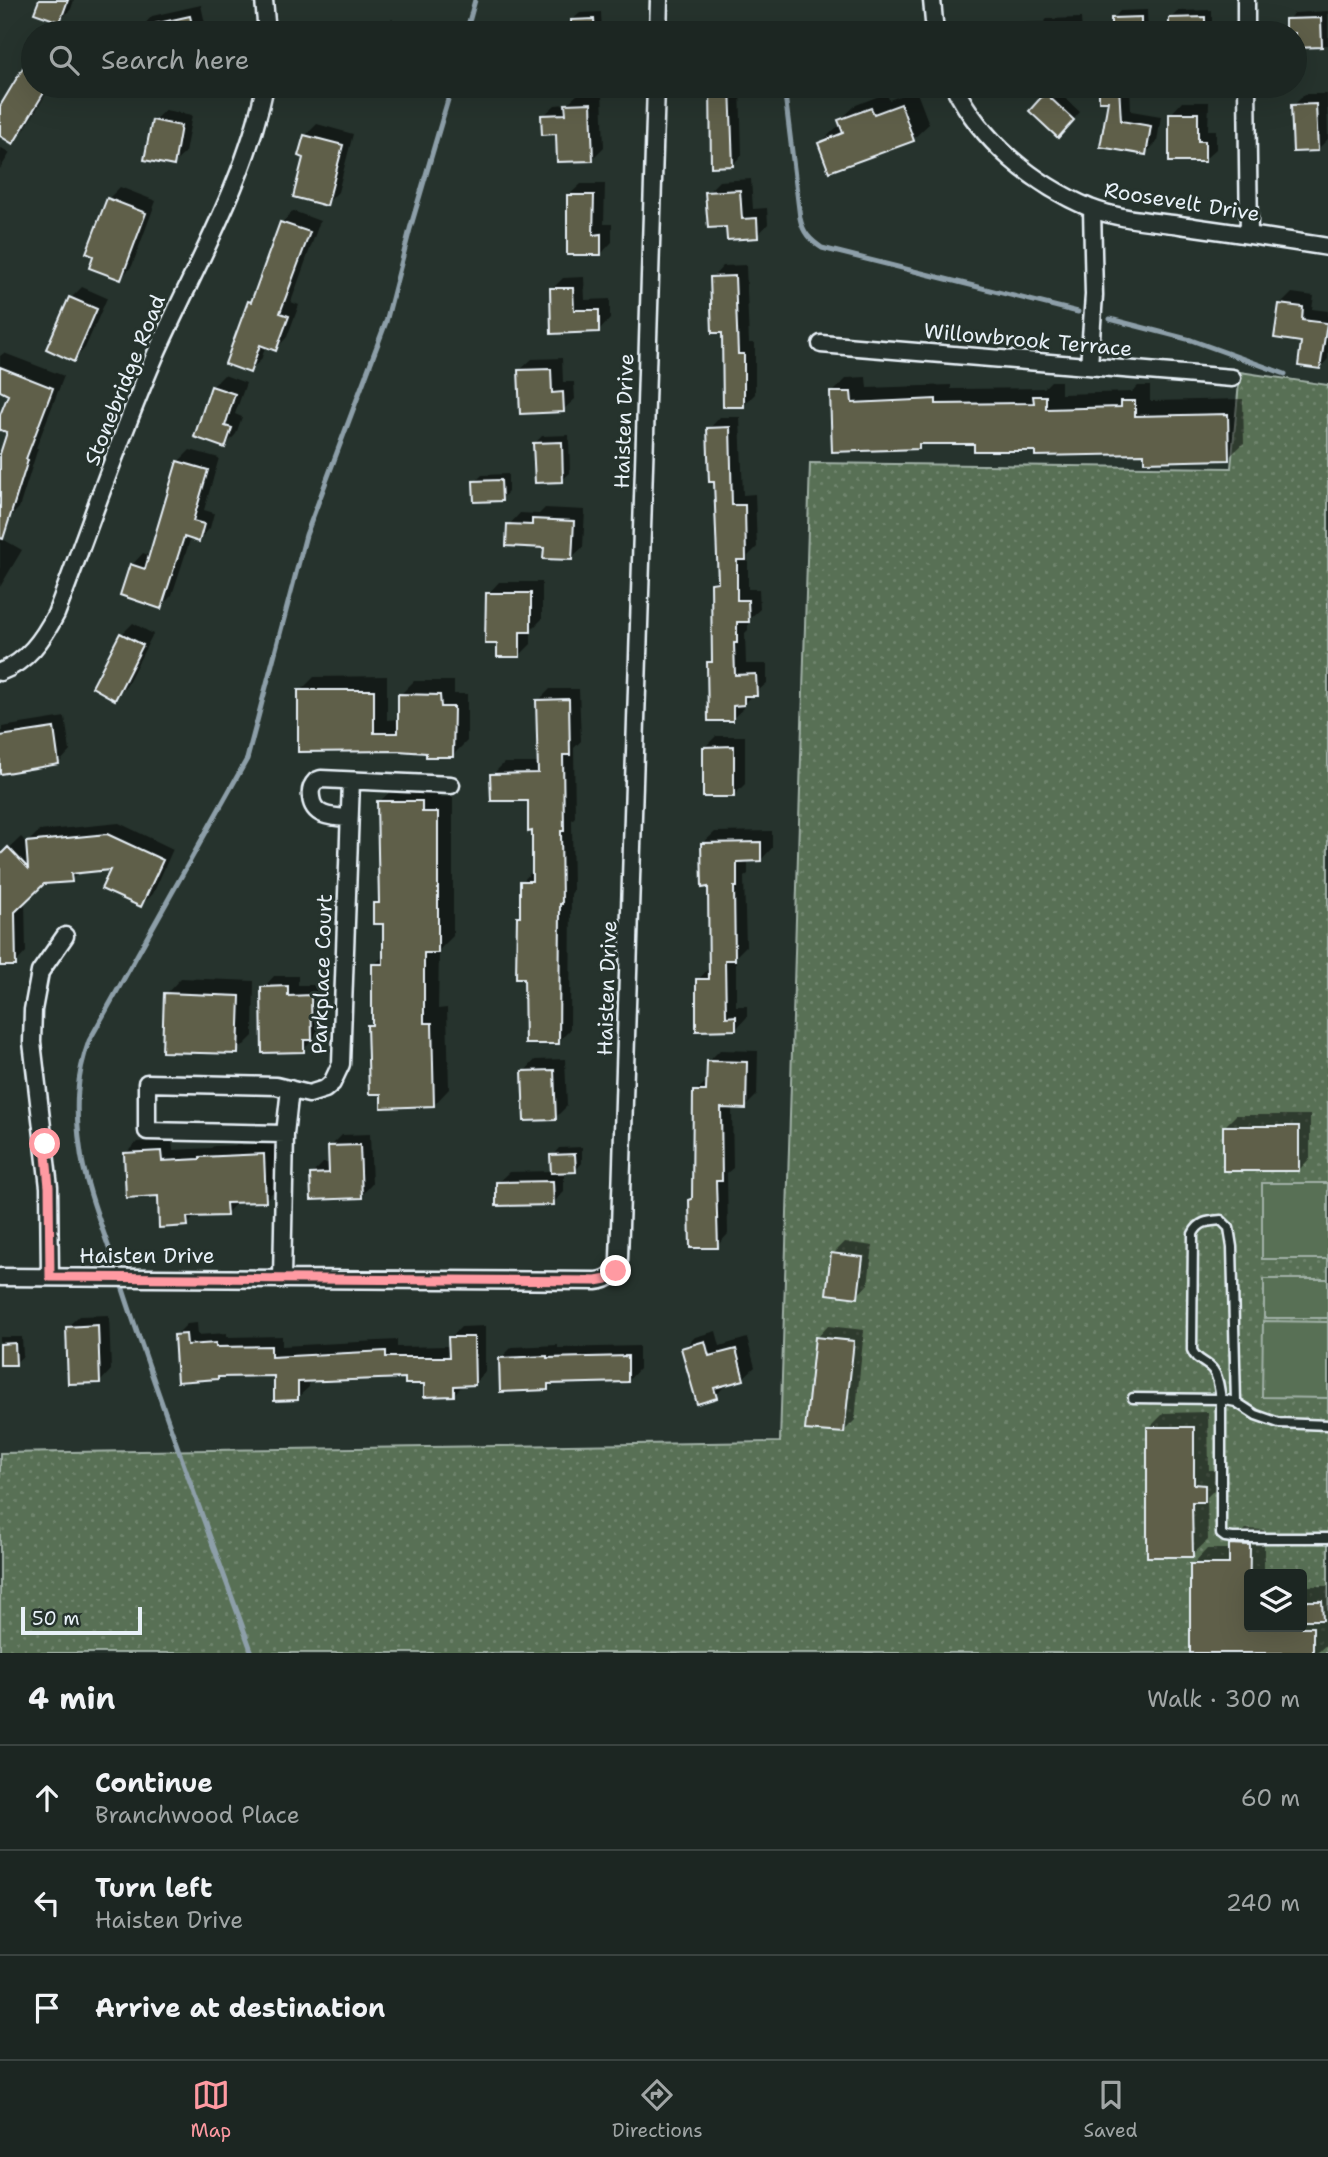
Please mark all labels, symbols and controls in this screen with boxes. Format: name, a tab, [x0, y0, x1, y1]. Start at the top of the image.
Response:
search box	[21, 21, 1307, 98]
icon: search	[45, 41, 83, 79]
text: Search here	[101, 42, 250, 77]
street label: Roosevelt Drive	[1102, 176, 1262, 228]
street label: Stonebridge Road	[78, 290, 172, 470]
street label: Willowbrook Terrace	[923, 317, 1133, 363]
street label: Haisten Drive	[608, 353, 640, 489]
street label: Parkplace Court	[305, 893, 339, 1055]
street label: Haisten Drive	[591, 920, 623, 1056]
route start	[29, 1128, 60, 1159]
street label: Haisten Drive	[79, 1242, 215, 1270]
route end	[600, 1255, 631, 1286]
map controls	[1244, 1569, 1307, 1632]
button: layers	[1244, 1569, 1307, 1632]
scale bar	[21, 1604, 142, 1636]
text: 50 m	[32, 1606, 80, 1631]
text: 4 min	[28, 1678, 115, 1719]
text: Walk · 300 m	[1147, 1684, 1300, 1714]
text: Continue	[95, 1765, 213, 1800]
icon: ahead	[28, 1779, 66, 1817]
text: 60 m	[1241, 1783, 1300, 1813]
text: Branchwood Place	[95, 1800, 300, 1830]
text: Turn left	[95, 1870, 212, 1905]
icon: left	[28, 1884, 66, 1922]
text: 240 m	[1226, 1888, 1300, 1918]
text: Haisten Drive	[95, 1905, 243, 1935]
icon: arrive	[28, 1989, 66, 2027]
text: Arrive at destination	[95, 1990, 385, 2025]
tab: Map	[190, 2076, 231, 2143]
tab: Directions	[612, 2076, 703, 2143]
tab: Saved	[1084, 2076, 1138, 2143]

